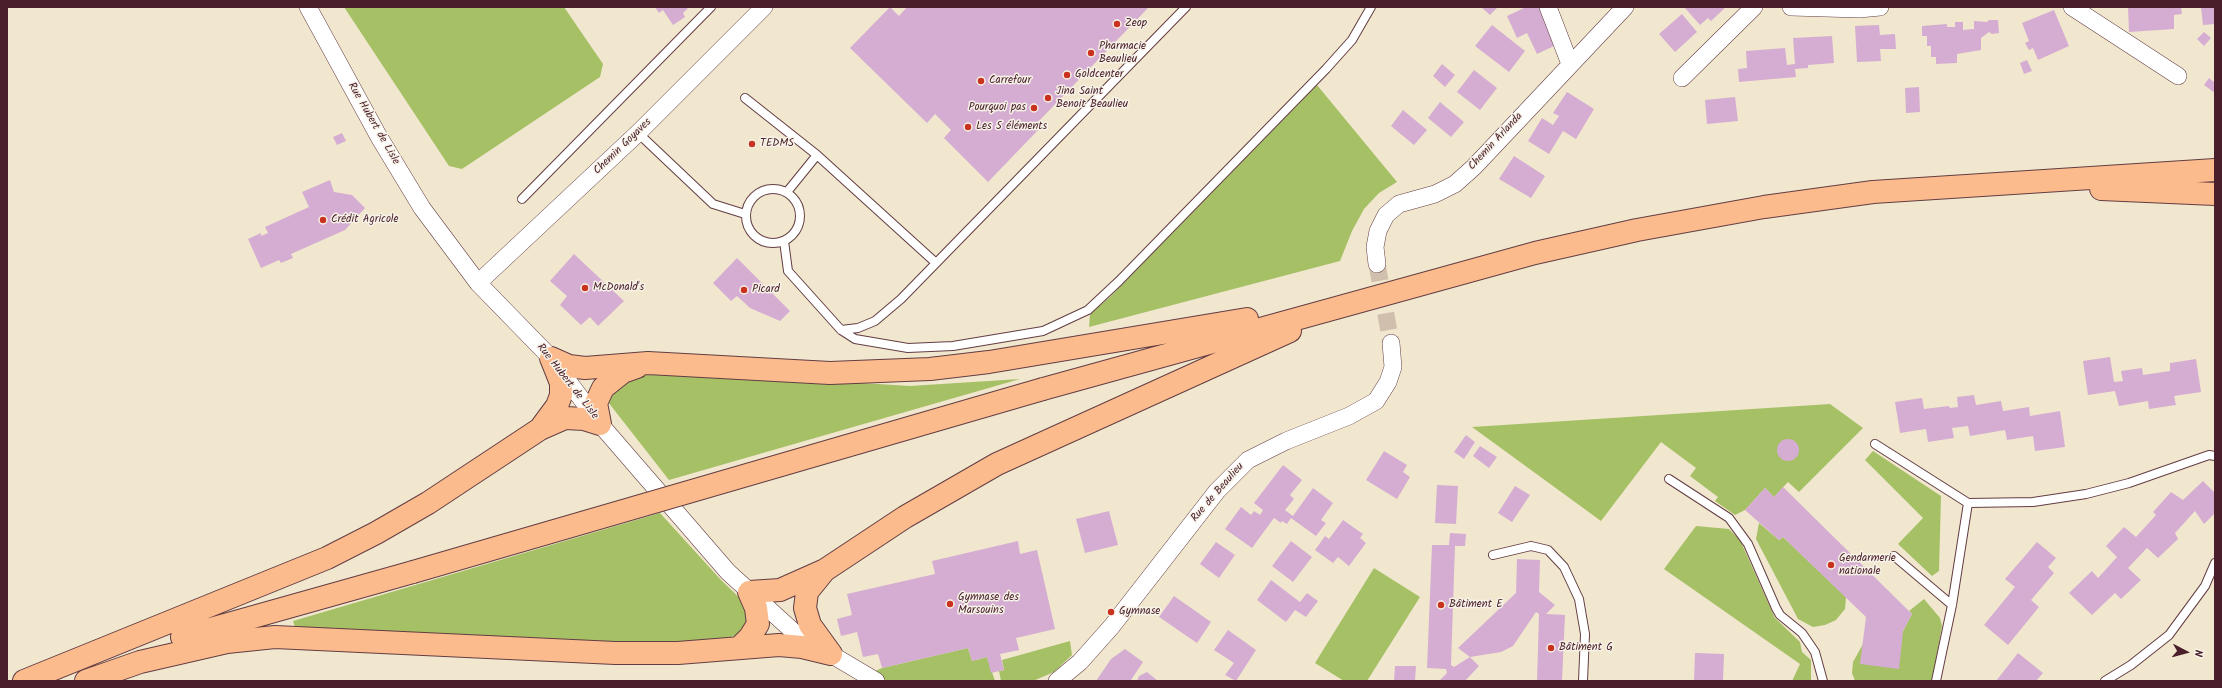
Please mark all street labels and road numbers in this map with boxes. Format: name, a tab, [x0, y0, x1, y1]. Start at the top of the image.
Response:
street label: Rue Hubert de Lisle	[344, 81, 402, 167]
street label: Chemin Arlanda	[1466, 111, 1526, 173]
street label: Chemin Goyaves	[591, 116, 655, 178]
street label: Rue Hubert de Lisle	[533, 341, 601, 423]
street label: Rue de Beaulieu	[1189, 461, 1247, 525]

